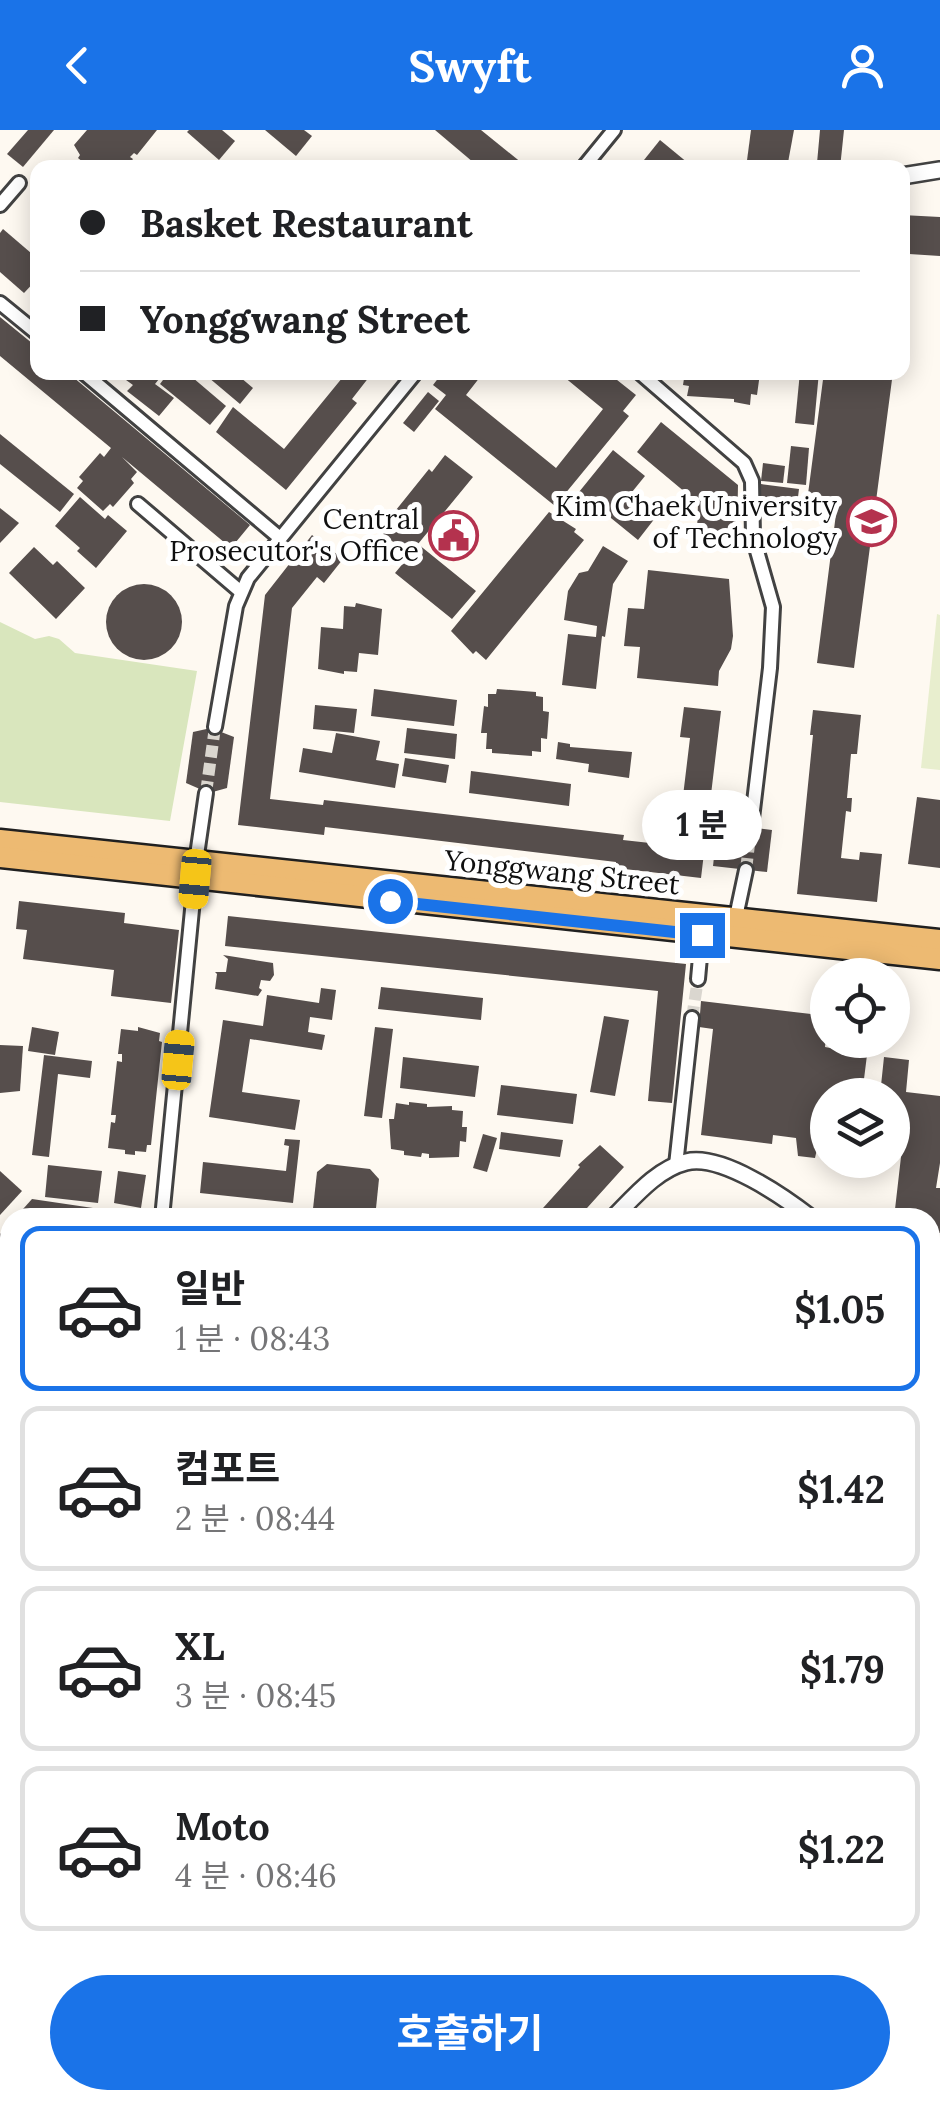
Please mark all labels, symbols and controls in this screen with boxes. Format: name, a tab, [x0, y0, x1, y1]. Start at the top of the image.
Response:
text: Swyft	[409, 37, 531, 94]
icon: back	[50, 38, 105, 93]
icon: person	[835, 38, 890, 93]
text: Basket Restaurant	[140, 199, 472, 247]
text: Yonggwang Street	[140, 295, 470, 343]
place label: Kim Chaek University of Technology	[555, 488, 837, 556]
school or university icon: Kim Chaek University of Technology	[846, 496, 898, 548]
place label: Central Prosecutor's Office	[169, 501, 419, 569]
public building icon: Central Prosecutor's Office	[428, 509, 480, 561]
callout: 1 분	[642, 790, 762, 860]
text: 1 분	[677, 804, 727, 845]
street label: Yonggwang Street	[442, 842, 682, 902]
car	[177, 848, 213, 910]
route start	[368, 879, 413, 924]
route end	[680, 913, 725, 958]
map controls	[810, 958, 910, 1178]
button: locate	[810, 958, 910, 1058]
car	[160, 1029, 196, 1091]
button: layers	[810, 1078, 910, 1178]
icon: car	[55, 1264, 145, 1354]
text: 일반	[175, 1264, 245, 1312]
text: $1.05	[794, 1285, 885, 1333]
text: 1 분 · 08:43	[175, 1318, 330, 1359]
icon: car	[55, 1444, 145, 1534]
text: 컴포트	[175, 1444, 280, 1492]
text: $1.42	[797, 1465, 885, 1513]
text: 2 분 · 08:44	[175, 1498, 335, 1539]
text: XL	[175, 1622, 225, 1670]
icon: car	[55, 1624, 145, 1714]
text: $1.79	[800, 1645, 885, 1693]
text: 3 분 · 08:45	[175, 1675, 336, 1716]
text: Moto	[175, 1802, 270, 1850]
icon: car	[55, 1804, 145, 1894]
text: $1.22	[798, 1825, 885, 1873]
text: 4 분 · 08:46	[175, 1855, 337, 1896]
button: 호출하기	[50, 1975, 890, 2090]

